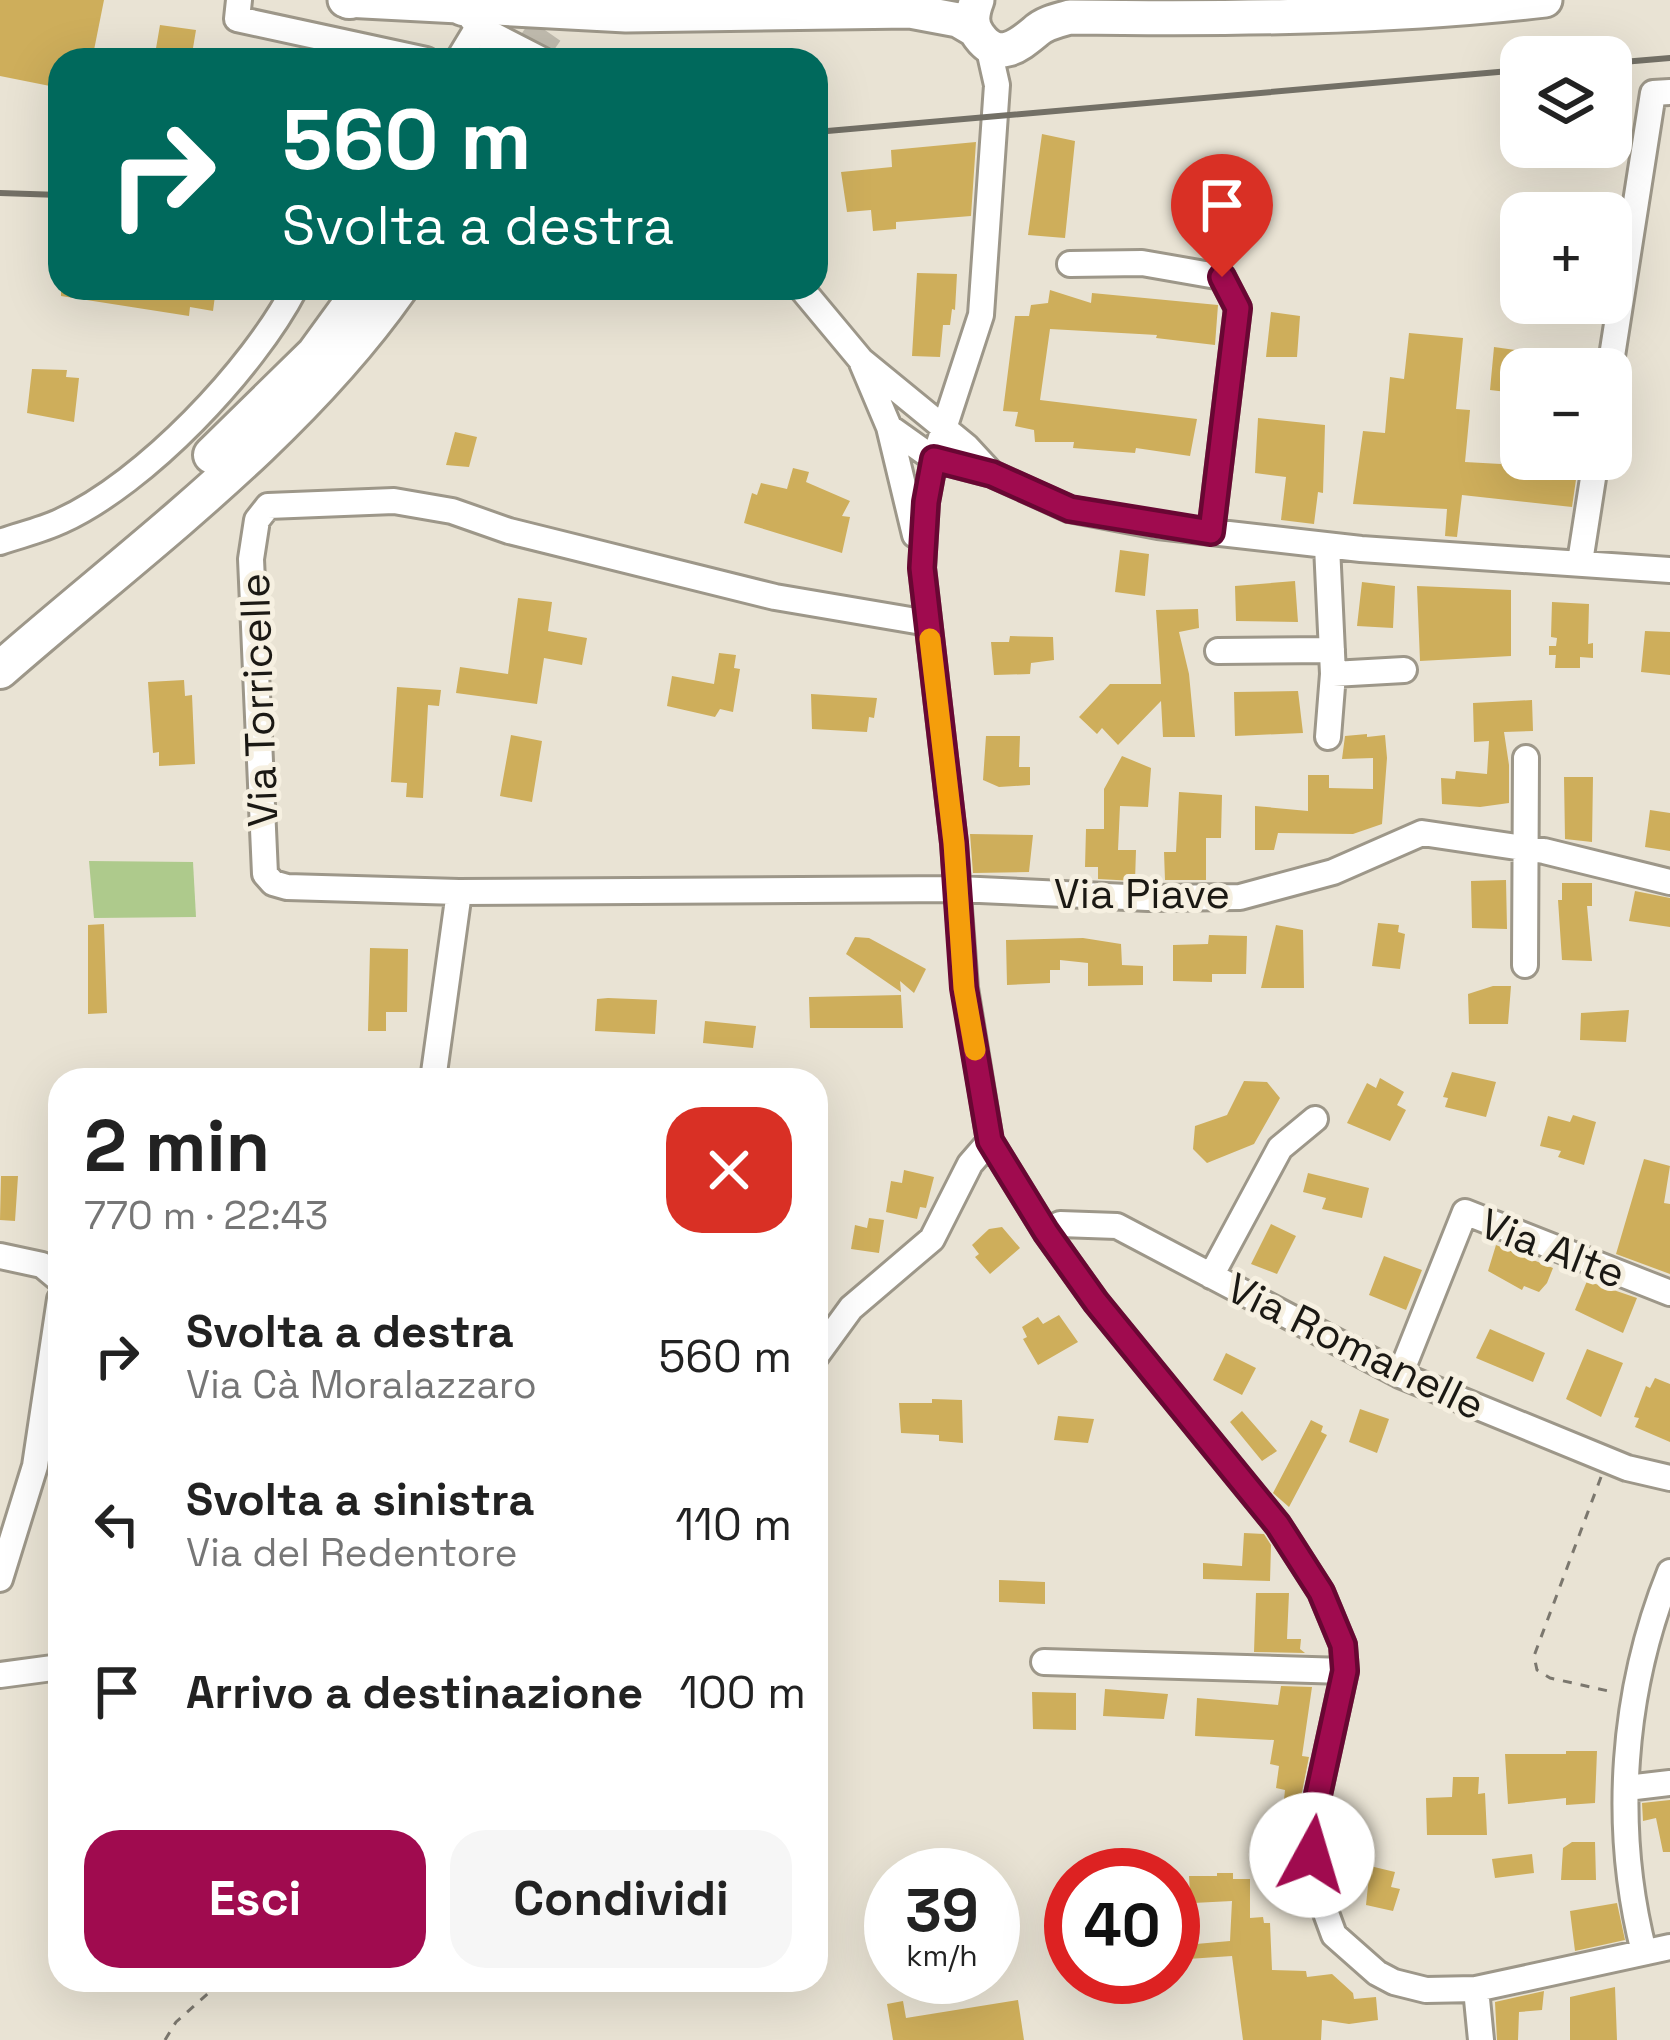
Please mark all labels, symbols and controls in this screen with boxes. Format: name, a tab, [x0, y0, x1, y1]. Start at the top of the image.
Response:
map controls	[1500, 36, 1632, 480]
button: layers	[1500, 36, 1632, 168]
text: 560 m	[282, 86, 532, 194]
icon: right	[84, 96, 240, 252]
pin	[1171, 154, 1273, 277]
icon: arrive	[1189, 172, 1255, 238]
text: Svolta a destra	[282, 191, 674, 260]
button: +	[1500, 192, 1632, 324]
button: −	[1500, 348, 1632, 480]
street label: Via Torricelle	[228, 572, 289, 828]
street label: Via Piave	[1054, 867, 1230, 920]
text: 2 min	[84, 1100, 270, 1192]
button: close	[666, 1107, 792, 1233]
text: 770 m · 22:43	[84, 1191, 328, 1240]
street label: Via Alte	[1473, 1197, 1633, 1300]
street label: Via Romanelle	[1218, 1261, 1493, 1432]
text: Svolta a destra	[186, 1303, 514, 1360]
icon: right	[84, 1323, 150, 1389]
text: 560 m	[658, 1328, 792, 1385]
text: Via Cà Moralazzaro	[186, 1360, 537, 1409]
text: Svolta a sinistra	[186, 1471, 534, 1528]
icon: left	[84, 1491, 150, 1557]
text: 110 m	[675, 1496, 792, 1553]
text: Via del Redentore	[186, 1528, 518, 1577]
icon: arrive	[84, 1659, 150, 1725]
text: Arrivo a destinazione	[186, 1664, 643, 1721]
text: 100 m	[679, 1664, 806, 1721]
position arrow	[1249, 1792, 1375, 1918]
button: Esci	[84, 1830, 426, 1968]
button: Condividi	[450, 1830, 792, 1968]
speed limit sign: 40	[1044, 1848, 1200, 2004]
text: 39	[905, 1872, 979, 1949]
text: km/h	[906, 1936, 978, 1975]

